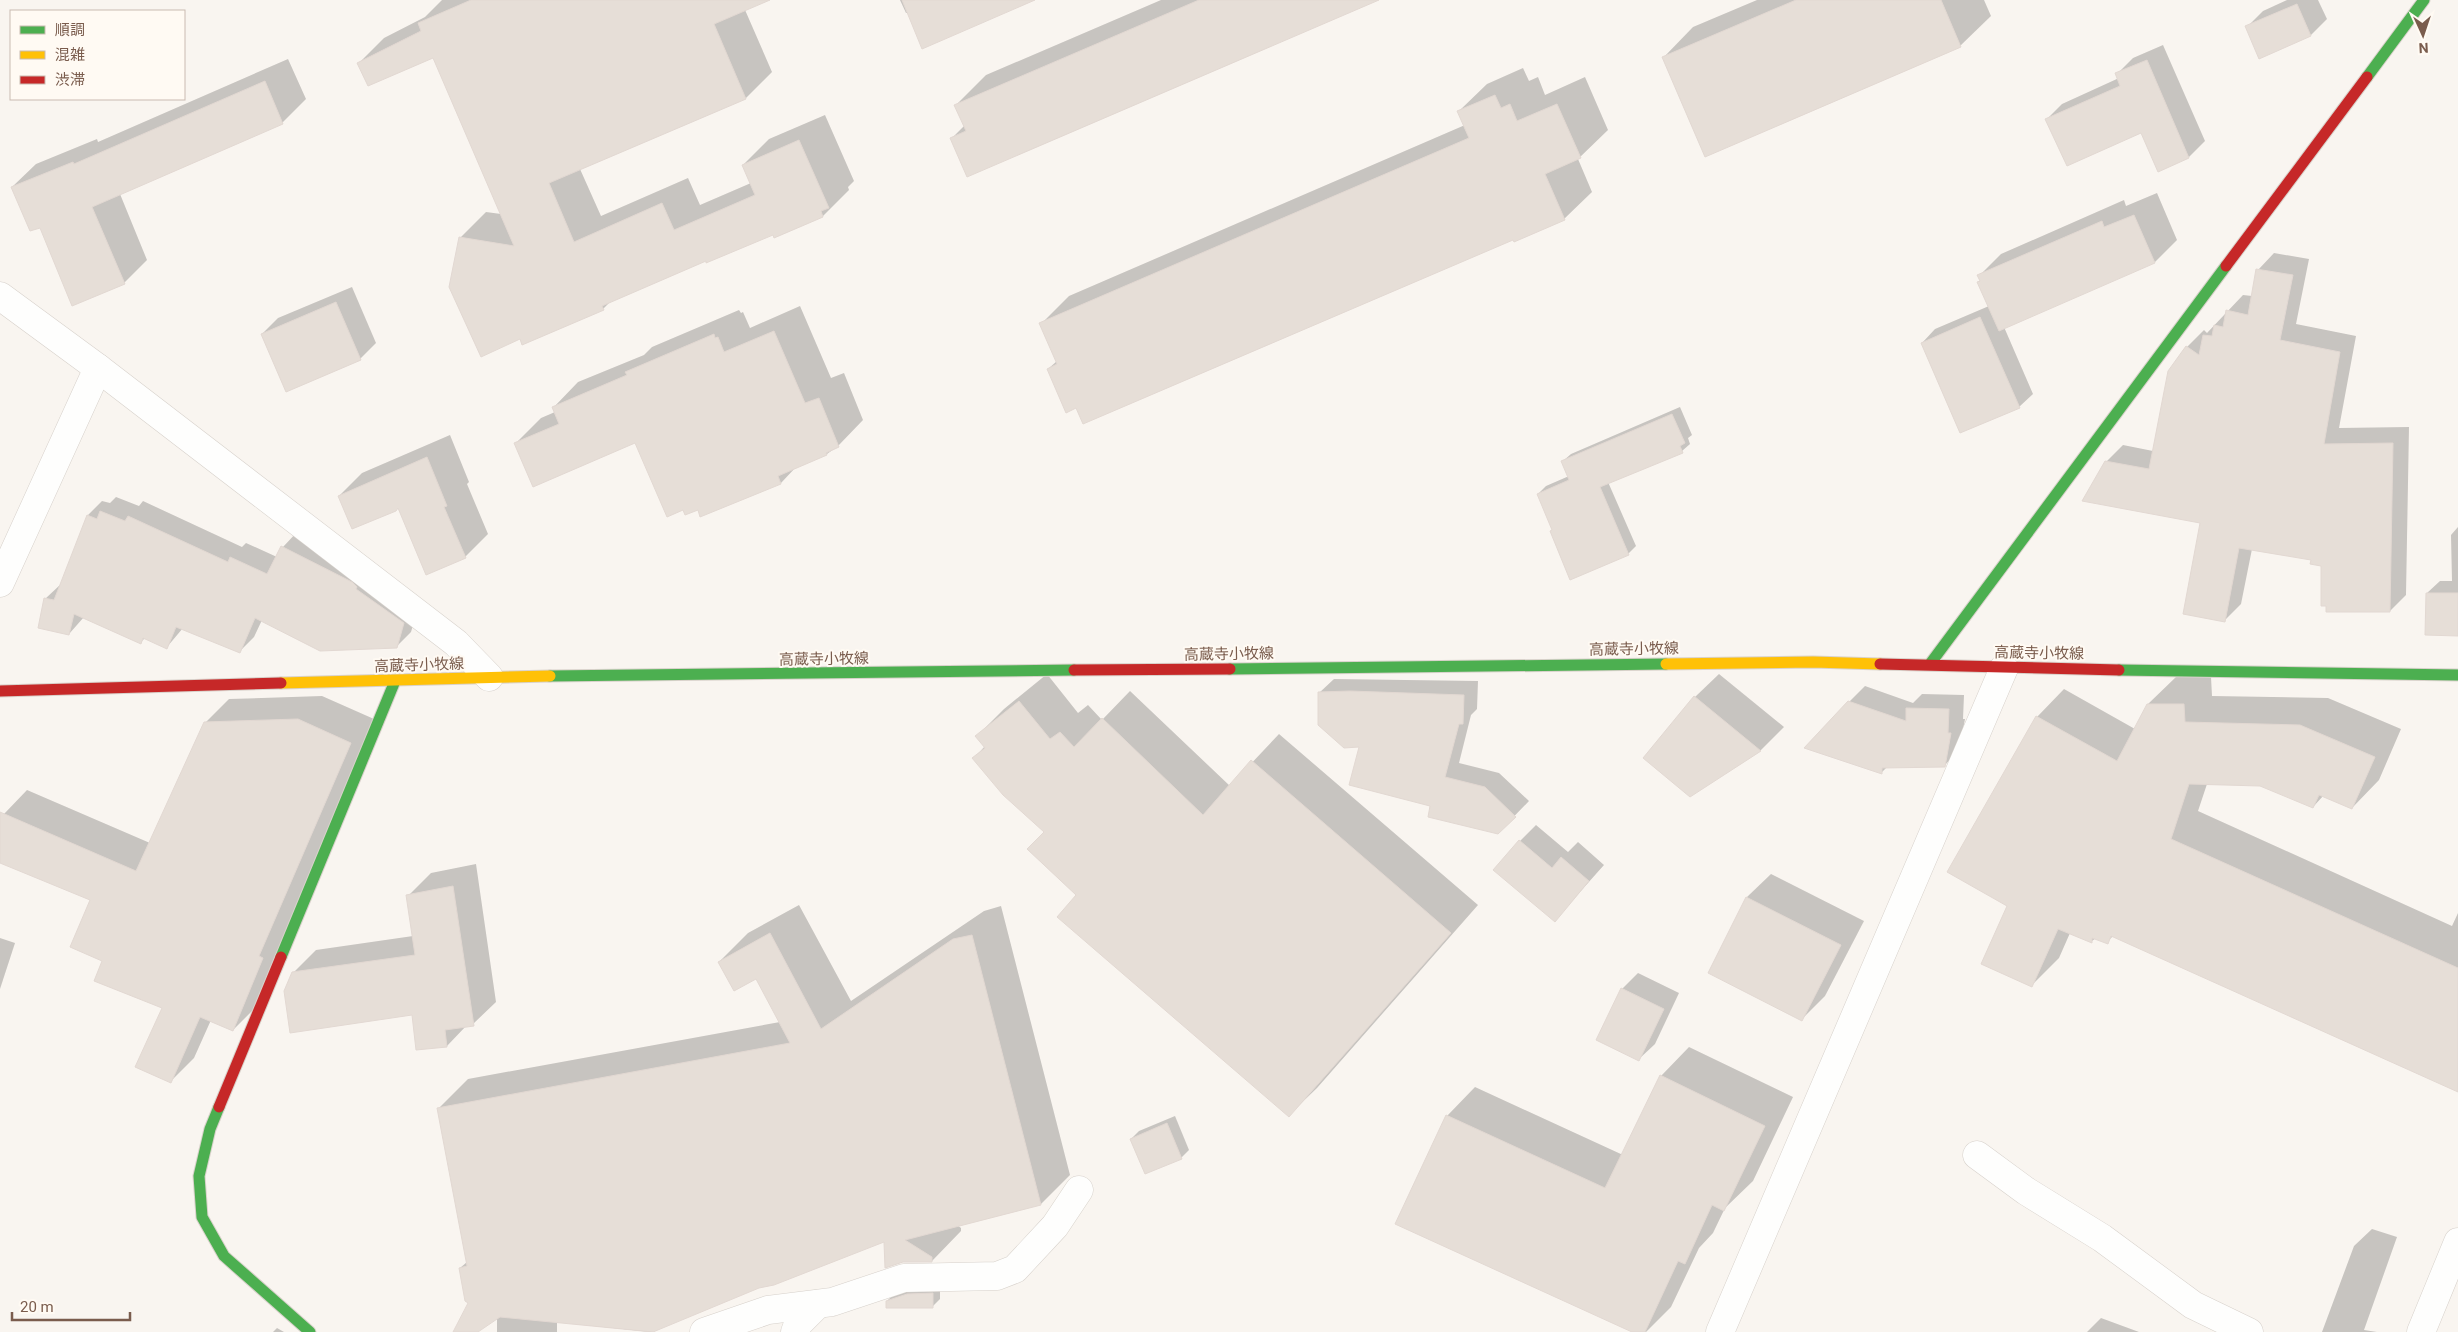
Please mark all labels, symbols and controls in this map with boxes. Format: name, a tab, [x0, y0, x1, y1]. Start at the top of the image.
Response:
legend	[10, 10, 185, 100]
north arrow	[2398, 10, 2448, 60]
text: 順調	[55, 21, 85, 39]
text: N	[2418, 40, 2429, 56]
text: 混雑	[55, 46, 85, 64]
text: 渋滞	[55, 71, 85, 89]
street label: 高蔵寺小牧線	[1589, 639, 1679, 659]
street label: 高蔵寺小牧線	[1994, 643, 2084, 663]
street label: 高蔵寺小牧線	[1184, 644, 1274, 664]
street label: 高蔵寺小牧線	[779, 649, 869, 669]
street label: 高蔵寺小牧線	[374, 654, 464, 676]
scale bar	[12, 1290, 130, 1322]
text: 20 m	[20, 1298, 54, 1316]

